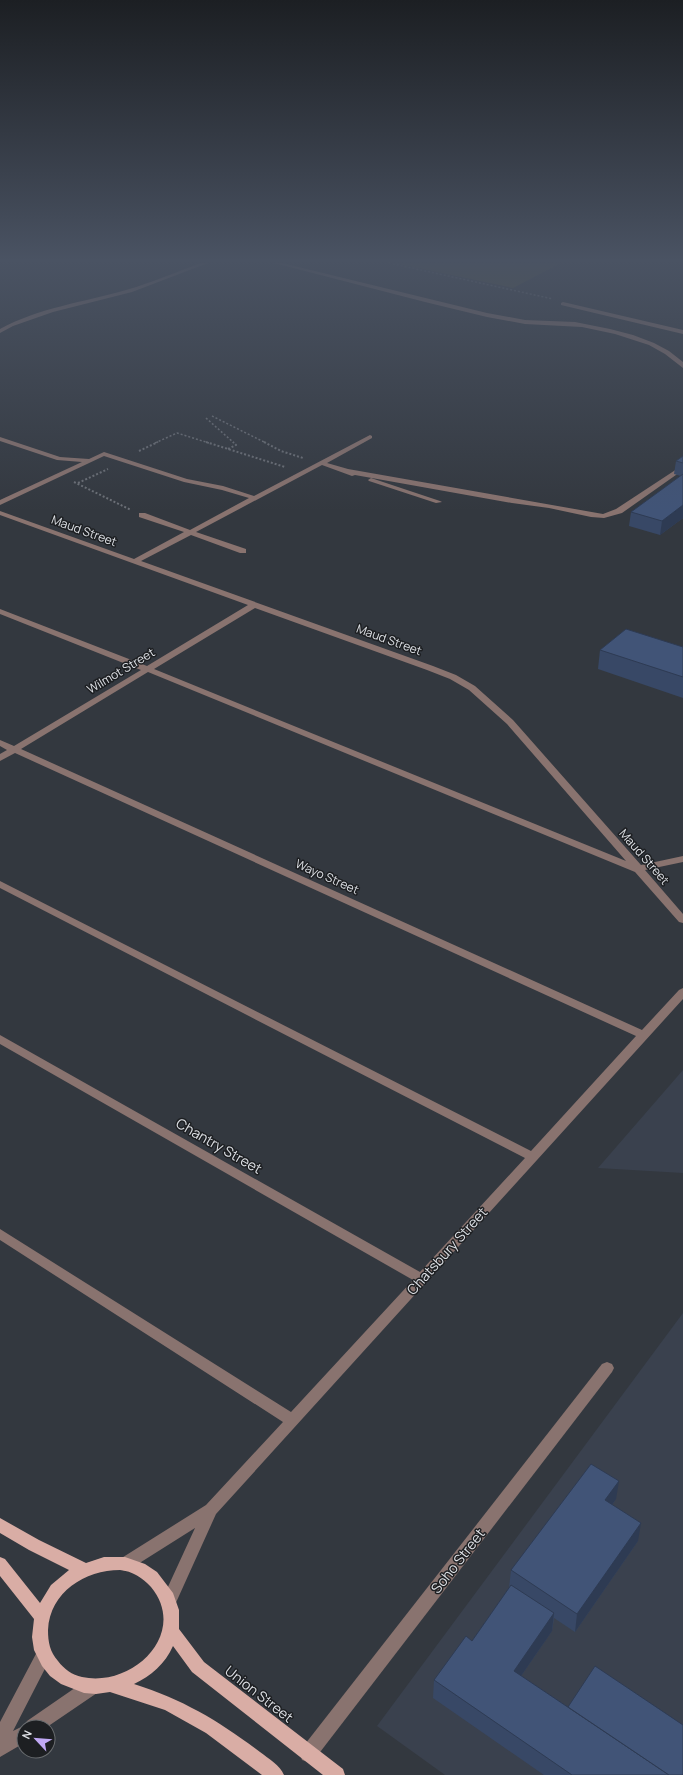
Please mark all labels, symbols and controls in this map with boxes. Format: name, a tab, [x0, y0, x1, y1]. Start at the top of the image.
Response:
street label: Maud Street	[49, 511, 120, 550]
street label: Maud Street	[354, 620, 425, 659]
street label: Wilmot Street	[84, 644, 158, 698]
street label: Maud Street	[615, 825, 673, 888]
street label: Wayo Street	[293, 855, 362, 898]
street label: Chantry Street	[173, 1113, 266, 1178]
street label: Chatsbury Street	[402, 1202, 491, 1299]
street label: Soho Street	[426, 1524, 489, 1597]
street label: Union Street	[221, 1661, 298, 1727]
north arrow	[16, 1719, 56, 1759]
text: N	[18, 1727, 35, 1741]

